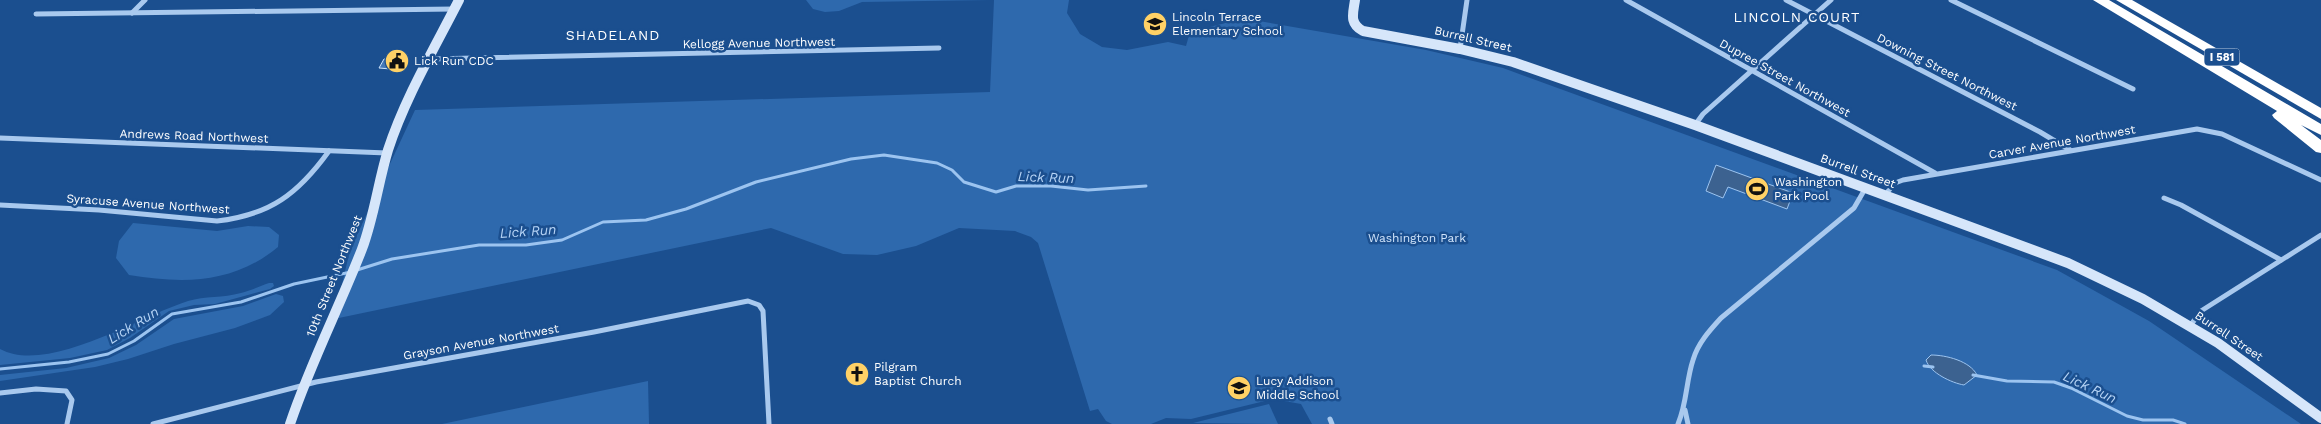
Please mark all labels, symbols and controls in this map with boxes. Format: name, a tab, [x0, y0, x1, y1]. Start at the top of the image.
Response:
district label: LINCOLN COURT	[1734, 9, 1860, 25]
place label: Lincoln Terrace Elementary School	[1172, 10, 1283, 38]
school or university icon: Lincoln Terrace Elementary School	[1142, 11, 1168, 37]
street label: Burrell Street	[1433, 23, 1513, 55]
district label: SHADELAND	[566, 27, 660, 43]
street label: Downing Street Northwest	[1875, 30, 2019, 114]
street label: Kellogg Avenue Northwest	[683, 35, 835, 51]
street label: Dupree Street Northwest	[1717, 36, 1853, 120]
public building icon: Lick Run CDC	[384, 48, 410, 74]
road number: I 581	[2204, 48, 2240, 66]
place label: Lick Run CDC	[414, 54, 494, 68]
street label: Carver Avenue Northwest	[1988, 122, 2136, 162]
street label: Andrews Road Northwest	[119, 126, 269, 146]
street label: Burrell Street	[1819, 151, 1897, 191]
water label: Lick Run	[1017, 168, 1075, 186]
place label: Washington Park Pool	[1774, 175, 1842, 203]
sports icon: Washington Park Pool	[1744, 176, 1770, 202]
street label: Syracuse Avenue Northwest	[66, 191, 230, 217]
street label: 10th Street Northwest	[303, 213, 365, 339]
water label: Lick Run	[499, 221, 557, 241]
park label: Washington Park	[1368, 231, 1466, 245]
water label: Lick Run	[105, 303, 161, 347]
street label: Burrell Street	[2192, 308, 2266, 364]
street label: Grayson Avenue Northwest	[402, 321, 560, 363]
place label: Pilgram Baptist Church	[874, 360, 962, 388]
church icon: Pilgram Baptist Church	[844, 361, 870, 387]
water label: Lick Run	[2061, 368, 2119, 406]
place label: Lucy Addison Middle School	[1256, 374, 1339, 402]
school or university icon: Lucy Addison Middle School	[1226, 375, 1252, 401]

